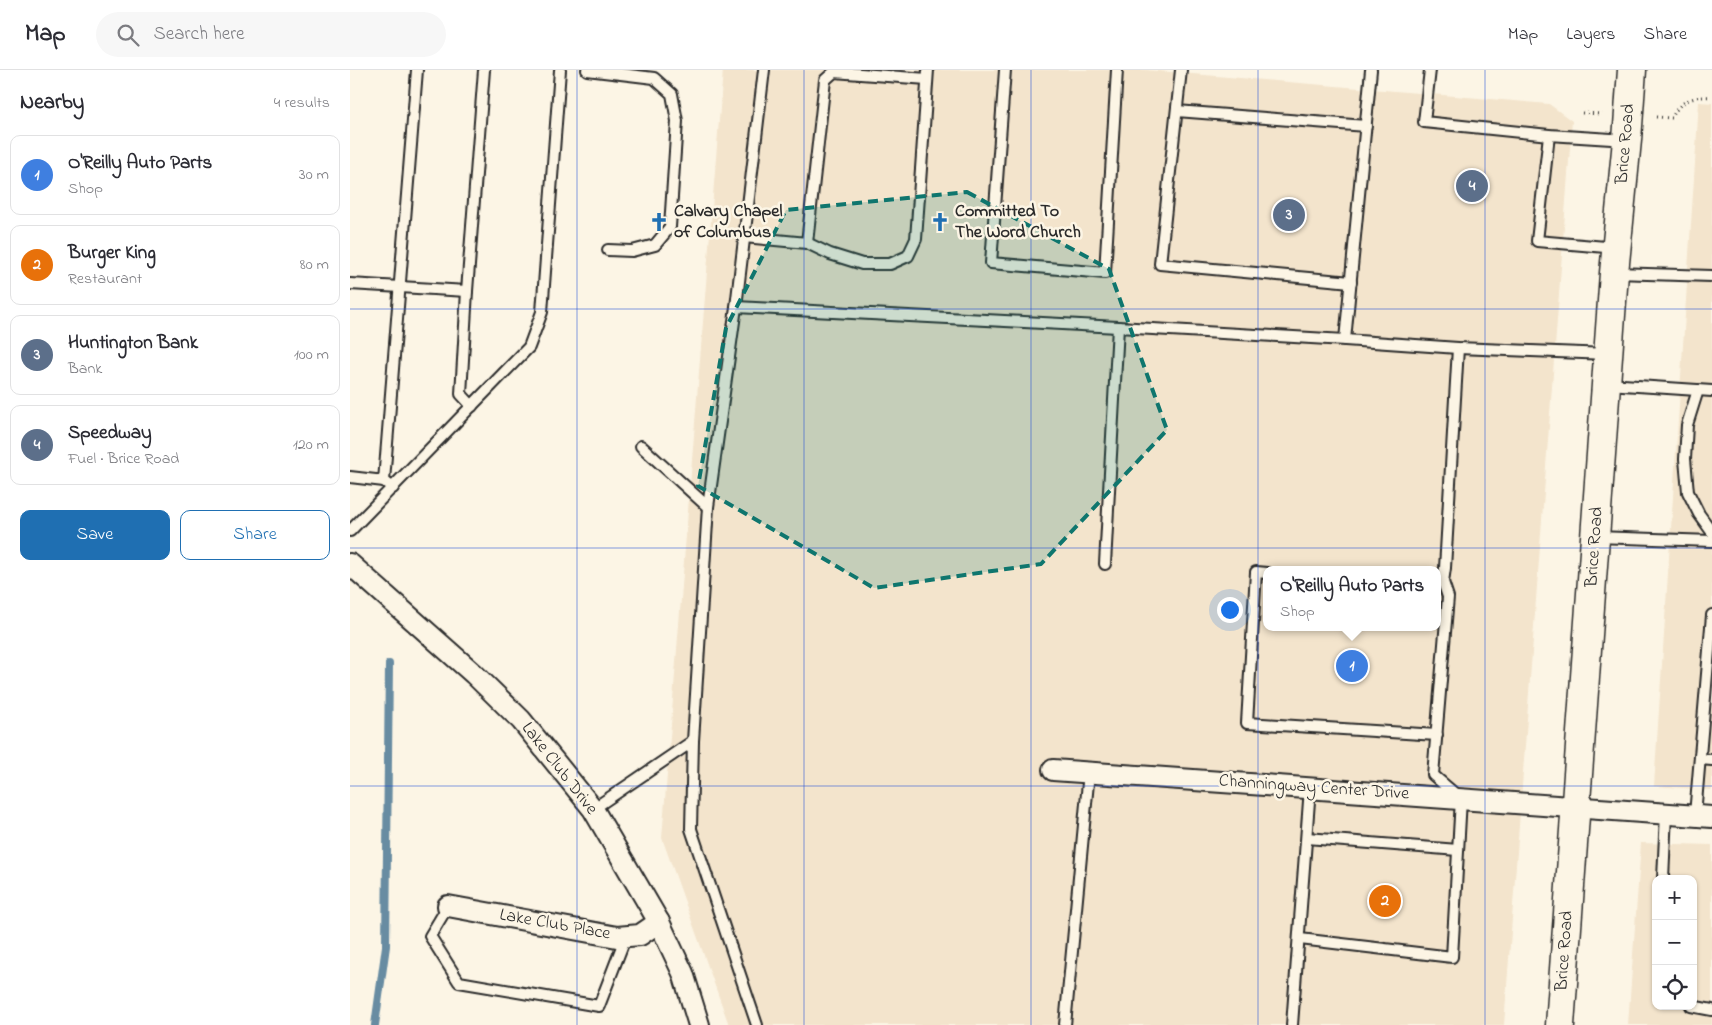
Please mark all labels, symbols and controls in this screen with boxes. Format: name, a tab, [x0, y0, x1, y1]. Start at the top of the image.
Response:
search box	[96, 12, 446, 57]
text: Map	[25, 17, 66, 52]
icon: search	[114, 21, 142, 49]
text: Search here	[154, 21, 245, 48]
text: Map	[1508, 22, 1538, 48]
text: Layers	[1566, 22, 1616, 48]
text: Share	[1644, 22, 1687, 48]
text: Nearby	[20, 88, 84, 118]
text: 4 results	[274, 91, 330, 115]
street label: Brice Road	[1609, 103, 1642, 186]
text: O'Reilly Auto Parts	[68, 150, 212, 177]
text: 1	[34, 163, 40, 187]
text: 30 m	[299, 163, 329, 187]
pin: 4	[1456, 167, 1488, 205]
text: Shop	[68, 177, 103, 201]
pin: 3	[1273, 196, 1305, 234]
place label: Calvary Chapel of Columbus	[674, 199, 782, 246]
place label: Committed To The Word Church	[955, 199, 1081, 246]
church icon: Calvary Chapel of Columbus	[648, 211, 670, 233]
church icon: Committed To The Word Church	[929, 211, 951, 233]
text: Burger King	[68, 240, 156, 267]
text: 2	[33, 253, 41, 277]
text: 80 m	[300, 253, 329, 277]
text: Restaurant	[68, 267, 142, 291]
text: Huntington Bank	[68, 330, 198, 357]
text: 3	[34, 343, 40, 367]
text: 100 m	[294, 343, 329, 367]
text: Bank	[68, 357, 102, 381]
text: Speedway	[68, 420, 152, 447]
text: 4	[34, 433, 40, 457]
text: 120 m	[293, 433, 329, 457]
text: Fuel · Brice Road	[68, 447, 179, 471]
street label: Brice Road	[1579, 506, 1611, 589]
button: Save	[20, 510, 170, 560]
button: Share	[180, 510, 330, 560]
popup	[1263, 566, 1441, 631]
text: O'Reilly Auto Parts	[1280, 573, 1424, 600]
your location	[1217, 597, 1243, 623]
text: Shop	[1280, 600, 1315, 624]
pin: 1	[1336, 647, 1368, 685]
street label: Lake Club Drive	[514, 717, 604, 822]
street label: Channingway Center Drive	[1218, 768, 1411, 809]
map controls	[1652, 875, 1697, 1010]
button: +	[1652, 875, 1697, 920]
pin: 2	[1369, 882, 1401, 920]
street label: Lake Club Place	[498, 902, 613, 948]
street label: Brice Road	[1549, 910, 1581, 993]
button: −	[1652, 920, 1697, 965]
button: locate	[1652, 965, 1697, 1010]

